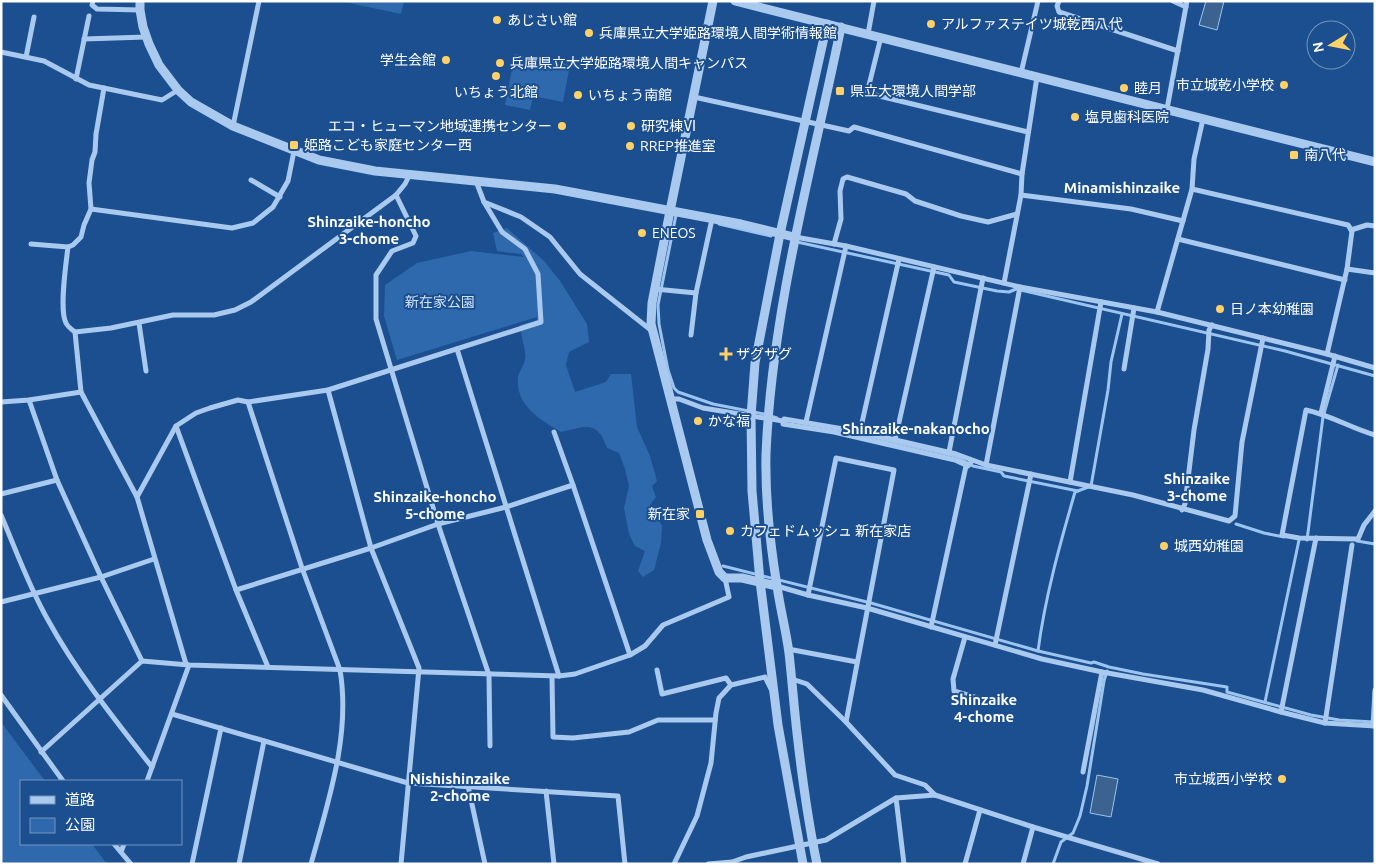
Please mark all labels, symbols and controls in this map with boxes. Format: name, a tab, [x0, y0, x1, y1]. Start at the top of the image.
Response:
place label: あじさい館	[507, 12, 577, 28]
marker: あじさい館	[491, 14, 503, 26]
place label: アルファステイツ城乾西八代	[941, 16, 1123, 32]
marker: アルファステイツ城乾西八代	[925, 18, 937, 30]
north arrow	[1306, 20, 1356, 70]
place label: 兵庫県立大学姫路環境人間学術情報館	[599, 25, 837, 41]
marker: 兵庫県立大学姫路環境人間学術情報館	[583, 27, 595, 39]
text: N	[1309, 41, 1327, 54]
place label: 学生会館	[380, 52, 436, 68]
marker: 学生会館	[440, 54, 452, 66]
place label: 兵庫県立大学姫路環境人間キャンパス	[510, 55, 748, 71]
marker: 兵庫県立大学姫路環境人間キャンパス	[494, 57, 506, 69]
marker: いちょう北館	[490, 70, 502, 82]
place label: 市立城乾小学校	[1176, 77, 1274, 93]
marker: 市立城乾小学校	[1278, 79, 1290, 91]
place label: 睦月	[1134, 80, 1162, 96]
marker: 睦月	[1118, 82, 1130, 94]
place label: 県立大環境人間学部	[850, 83, 976, 99]
place label: いちょう北館	[454, 84, 538, 100]
marker: 県立大環境人間学部	[834, 85, 846, 97]
place label: いちょう南館	[588, 87, 672, 103]
marker: いちょう南館	[572, 89, 584, 101]
place label: 塩見歯科医院	[1085, 109, 1169, 125]
marker: 塩見歯科医院	[1069, 111, 1081, 123]
place label: エコ・ヒューマン地域連携センター	[328, 118, 552, 134]
place label: 研究棟Ⅵ	[641, 118, 697, 134]
marker: エコ・ヒューマン地域連携センター	[556, 120, 568, 132]
marker: 研究棟Ⅵ	[625, 120, 637, 132]
place label: 姫路こども家庭センター西	[304, 137, 472, 153]
place label: RREP推進室	[640, 138, 716, 154]
marker: 姫路こども家庭センター西	[288, 139, 300, 151]
marker: RREP推進室	[624, 140, 636, 152]
place label: 南八代	[1304, 147, 1346, 163]
marker: 南八代	[1288, 149, 1300, 161]
district label: Minamishinzaike	[1064, 179, 1180, 196]
district label: Shinzaike-honcho 3-chome	[308, 213, 430, 247]
place label: ENEOS	[652, 225, 696, 241]
marker: ENEOS	[636, 227, 648, 239]
park label: 新在家公園	[405, 294, 475, 310]
place label: 日ノ本幼稚園	[1230, 301, 1314, 317]
marker: 日ノ本幼稚園	[1214, 303, 1226, 315]
place label: ザグザグ	[736, 346, 792, 362]
marker: ザグザグ	[720, 348, 732, 360]
place label: かな福	[708, 413, 750, 429]
marker: かな福	[692, 415, 704, 427]
district label: Shinzaike-nakanocho	[842, 420, 990, 437]
district label: Shinzaike 3-chome	[1164, 470, 1230, 504]
district label: Shinzaike-honcho 5-chome	[374, 488, 496, 522]
place label: 新在家	[648, 506, 690, 522]
marker: 新在家	[694, 508, 706, 520]
place label: カフェドムッシュ 新在家店	[740, 523, 911, 539]
marker: カフェドムッシュ 新在家店	[724, 525, 736, 537]
place label: 城西幼稚園	[1174, 538, 1244, 554]
marker: 城西幼稚園	[1158, 540, 1170, 552]
district label: Shinzaike 4-chome	[951, 691, 1017, 725]
district label: Nishishinzaike 2-chome	[410, 770, 510, 804]
place label: 市立城西小学校	[1174, 771, 1272, 787]
marker: 市立城西小学校	[1276, 773, 1288, 785]
legend	[20, 780, 182, 845]
text: 道路	[65, 791, 95, 808]
text: 公園	[65, 816, 95, 833]

